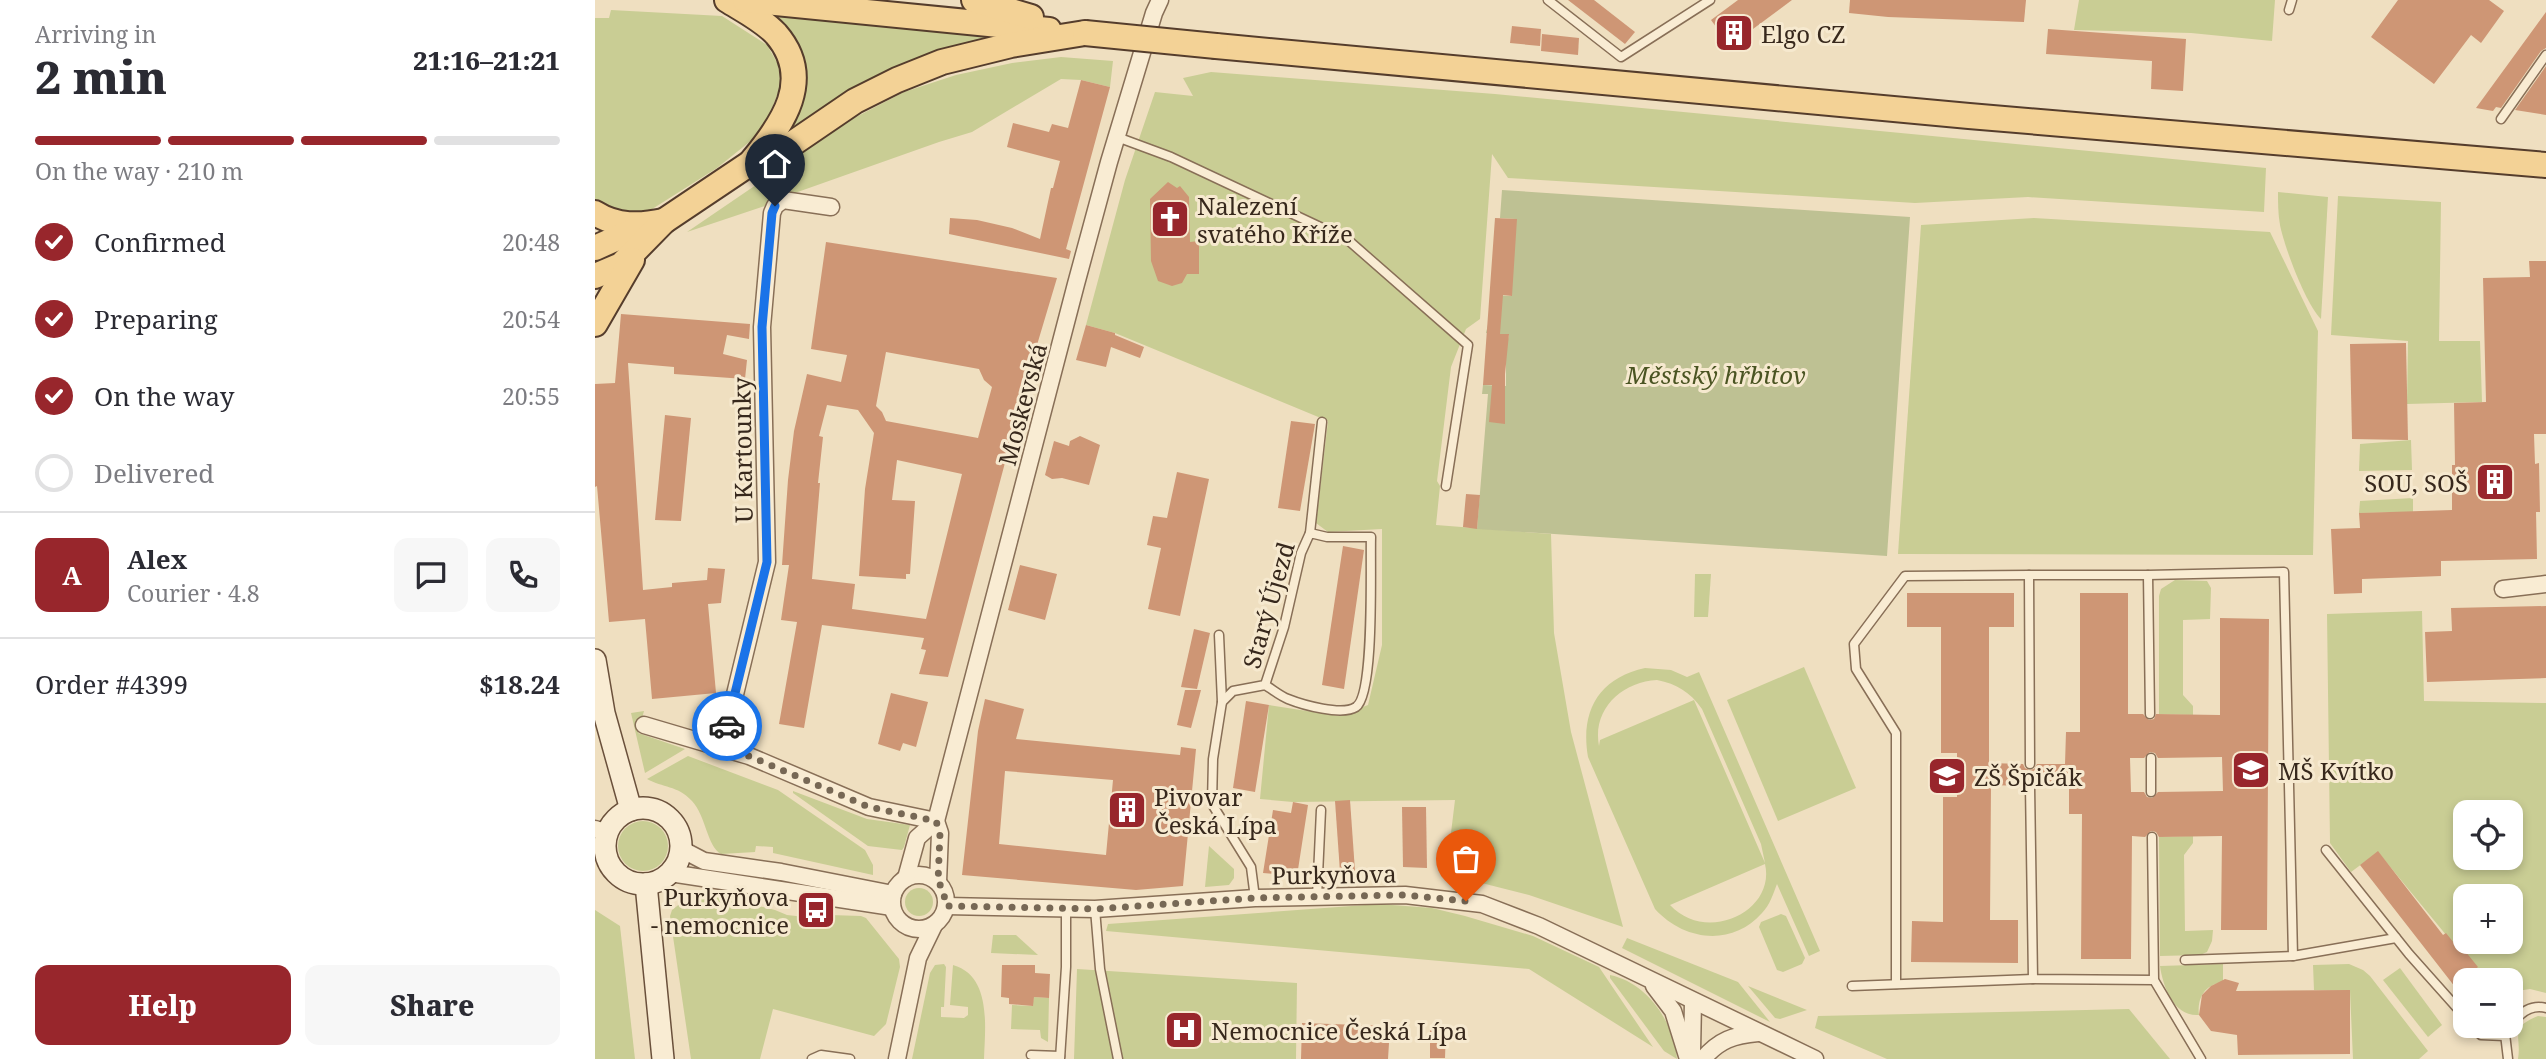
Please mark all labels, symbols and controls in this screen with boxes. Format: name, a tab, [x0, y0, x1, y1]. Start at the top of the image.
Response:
building icon: Elgo CZ	[1713, 12, 1755, 54]
place label: Elgo CZ	[1761, 17, 1845, 50]
text: Arriving in	[35, 18, 156, 50]
text: 21:16–21:21	[413, 42, 560, 78]
text: 2 min	[35, 45, 167, 107]
pin	[745, 134, 805, 206]
icon: home	[756, 145, 794, 183]
text: On the way · 210 m	[35, 155, 243, 187]
place label: Nalezení svatého Kříže	[1197, 189, 1353, 250]
church icon: Nalezení svatého Kříže	[1149, 198, 1191, 240]
icon: check	[35, 223, 73, 261]
text: Confirmed	[94, 224, 226, 260]
text: 20:48	[502, 226, 560, 258]
icon: check	[35, 300, 73, 338]
text: Preparing	[94, 301, 218, 337]
text: 20:54	[502, 303, 560, 335]
street label: Moskevská	[990, 339, 1054, 469]
park label: Městský hřbitov	[1625, 358, 1806, 391]
street label: U Kartounky	[724, 376, 760, 523]
icon: check	[35, 377, 73, 415]
text: On the way	[94, 378, 234, 414]
text: 20:55	[502, 380, 560, 412]
text: Delivered	[94, 455, 214, 491]
building icon: SOU, SOŠ	[2474, 461, 2516, 503]
place label: SOU, SOŠ	[2364, 466, 2468, 499]
button: chat	[394, 538, 468, 612]
button: phone	[486, 538, 560, 612]
street label: Starý Újezd	[1234, 538, 1302, 672]
text: Alex	[127, 541, 187, 577]
text: A	[62, 557, 82, 593]
text: Courier · 4.8	[127, 577, 260, 609]
text: Order #4399	[35, 666, 188, 702]
text: $18.24	[479, 666, 560, 702]
courier	[692, 691, 762, 761]
icon: car	[708, 707, 746, 745]
school or university icon: MŠ Kvítko	[2230, 749, 2272, 791]
place label: MŠ Kvítko	[2278, 754, 2394, 787]
school or university icon: ZŠ Špičák	[1926, 755, 1968, 797]
place label: ZŠ Špičák	[1974, 760, 2083, 793]
place label: Pivovar Česká Lípa	[1154, 780, 1277, 841]
building icon: Pivovar Česká Lípa	[1106, 789, 1148, 831]
map controls	[2453, 800, 2523, 1038]
button: locate	[2453, 800, 2523, 870]
pin	[1436, 829, 1496, 901]
icon: bag	[1447, 840, 1485, 878]
street label: Purkyňova	[1271, 856, 1397, 892]
place label: Purkyňova - nemocnice	[651, 880, 789, 941]
button: +	[2453, 884, 2523, 954]
bus stop icon: Purkyňova - nemocnice	[795, 889, 837, 931]
button: Help	[35, 965, 291, 1045]
button: Share	[305, 965, 560, 1045]
button: −	[2453, 968, 2523, 1038]
hospital icon: Nemocnice Česká Lípa	[1163, 1009, 1205, 1051]
place label: Nemocnice Česká Lípa	[1211, 1014, 1468, 1047]

